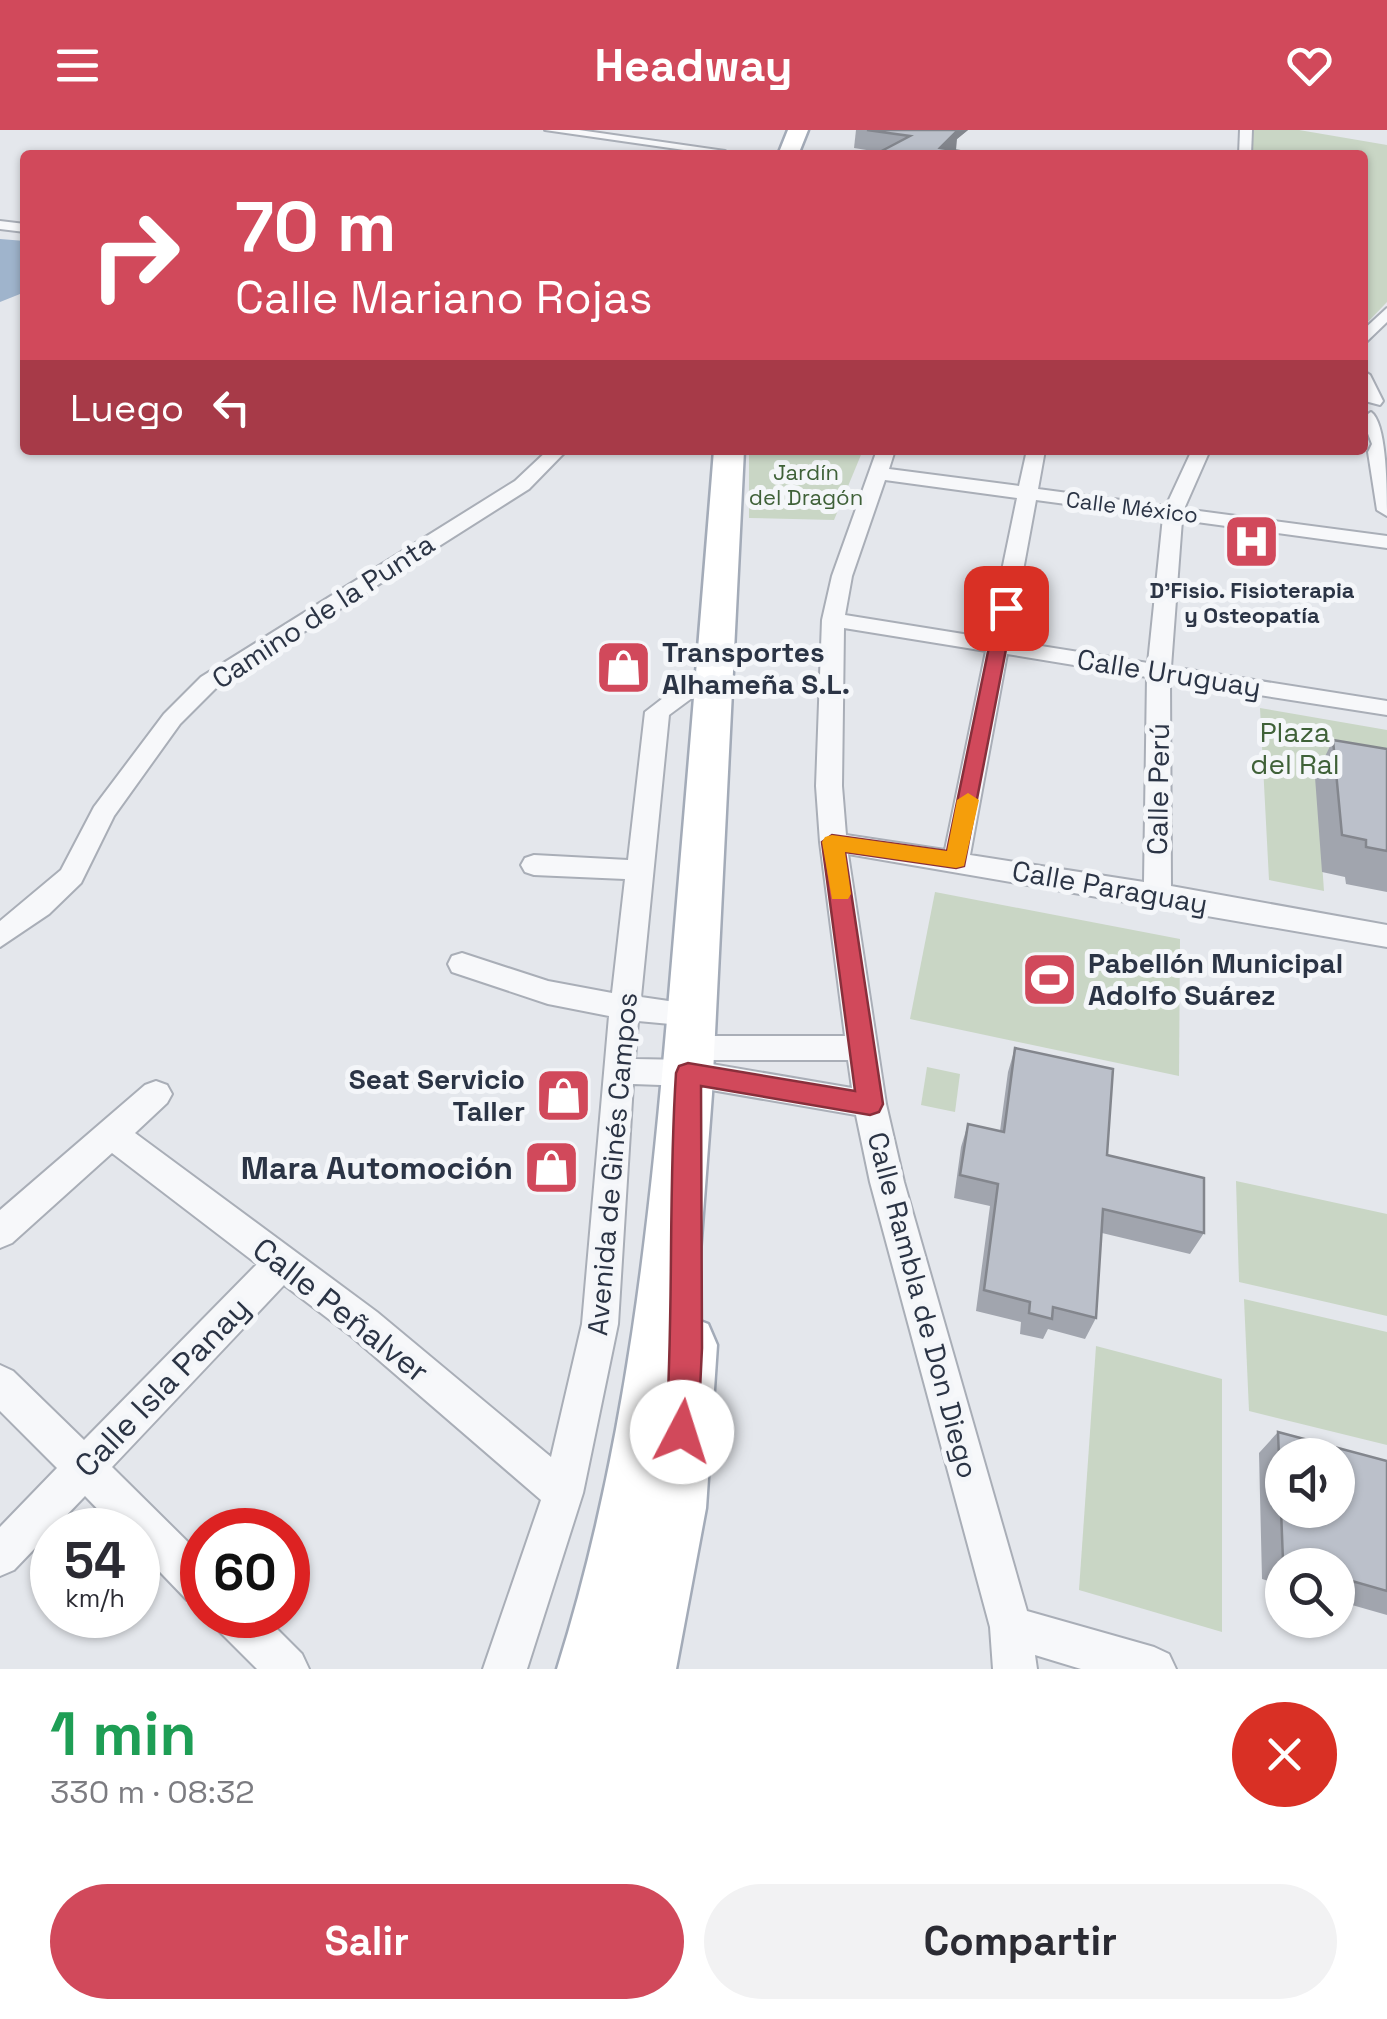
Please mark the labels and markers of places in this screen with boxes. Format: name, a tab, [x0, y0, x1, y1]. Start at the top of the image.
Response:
hospital icon: D'Fisio. Fisioterapia y Osteopatía	[1222, 512, 1282, 572]
pin	[964, 566, 1049, 651]
place label: D'Fisio. Fisioterapia y Osteopatía	[1149, 576, 1355, 629]
place label: Transportes Alhameña S.L.	[662, 634, 850, 702]
shop icon: Transportes Alhameña S.L.	[593, 638, 653, 698]
place label: Pabellón Municipal Adolfo Suárez	[1088, 945, 1343, 1013]
sports icon: Pabellón Municipal Adolfo Suárez	[1019, 949, 1079, 1009]
place label: Seat Servicio Taller	[349, 1061, 525, 1129]
shop icon: Seat Servicio Taller	[534, 1065, 594, 1125]
shop icon: Mara Automoción	[522, 1138, 582, 1198]
place label: Mara Automoción	[241, 1148, 513, 1188]

